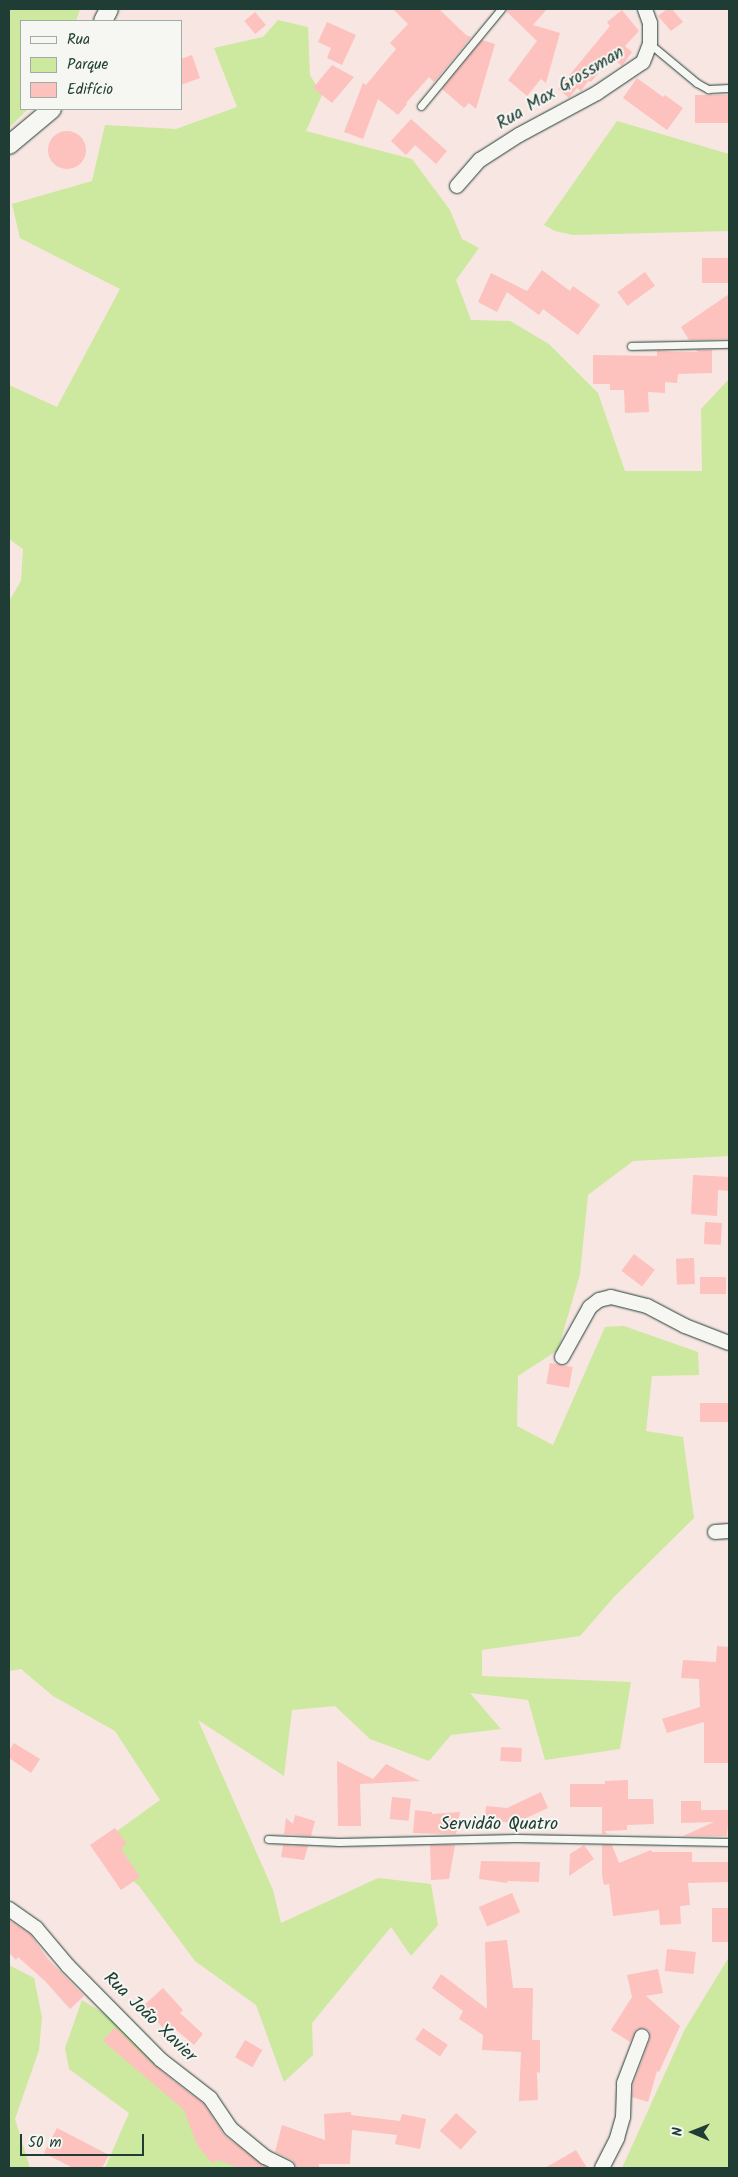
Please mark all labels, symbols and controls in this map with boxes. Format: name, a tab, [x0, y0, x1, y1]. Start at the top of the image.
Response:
legend	[20, 20, 182, 110]
text: Rua	[67, 28, 90, 52]
street label: Rua Max Grossman	[493, 42, 629, 136]
text: Parque	[67, 53, 108, 77]
text: Edifício	[67, 78, 113, 102]
street label: Servidão Quatro	[440, 1814, 558, 1836]
street label: Rua João Xavier	[98, 1968, 200, 2068]
north arrow	[668, 2107, 718, 2157]
scale bar	[22, 2124, 146, 2156]
text: N	[667, 2127, 689, 2136]
text: 50 m	[28, 2131, 62, 2155]

